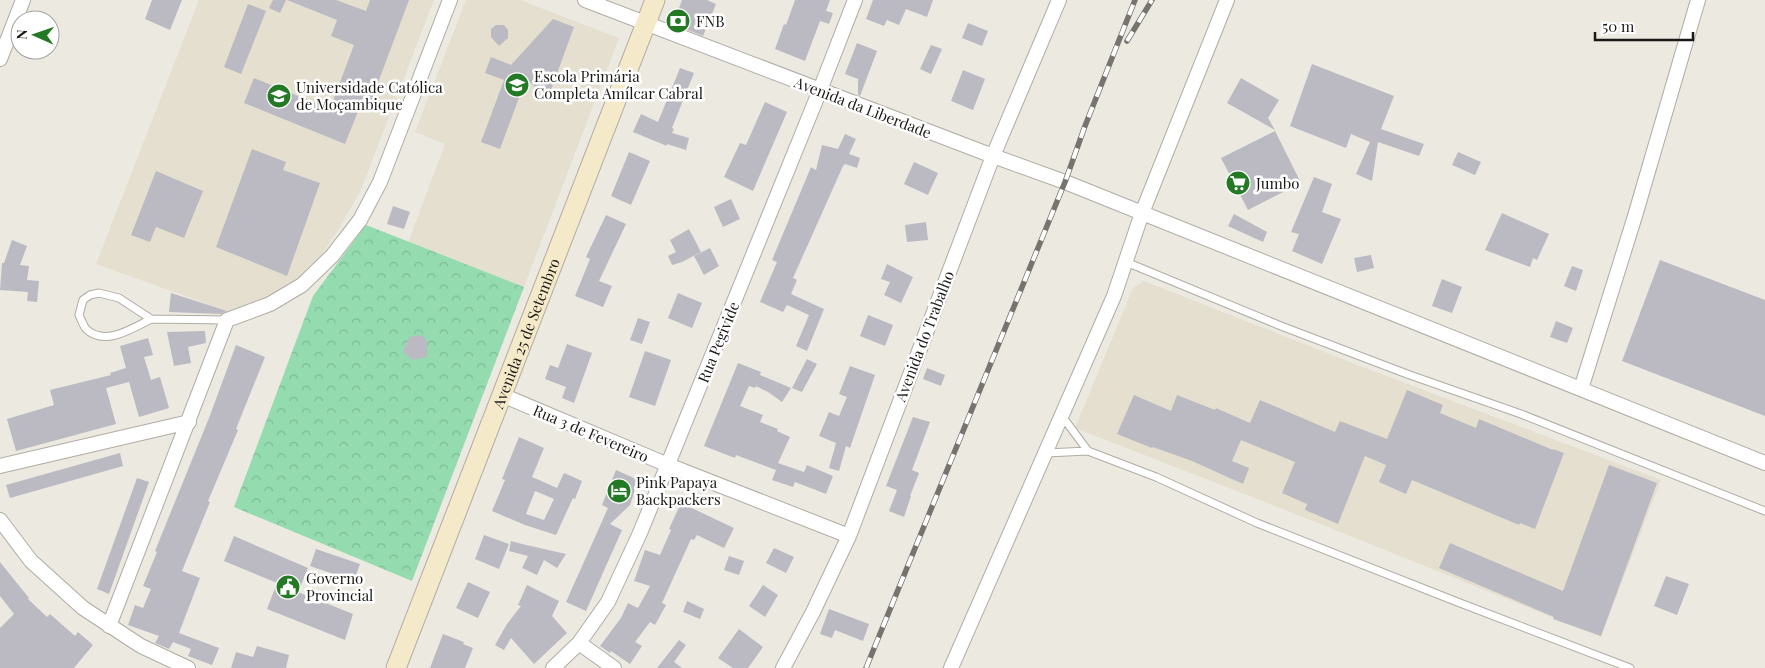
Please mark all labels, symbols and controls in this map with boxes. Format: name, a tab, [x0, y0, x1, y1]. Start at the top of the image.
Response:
bank icon: FNB	[665, 8, 691, 34]
north arrow	[10, 10, 60, 60]
scale bar	[1595, 10, 1692, 42]
place label: FNB	[696, 11, 724, 31]
text: 50 m	[1602, 16, 1635, 36]
text: N	[12, 29, 31, 40]
place label: Escola Primária Completa Amílcar Cabral	[534, 66, 703, 103]
street label: Avenida da Liberdade	[791, 71, 934, 142]
school or university icon: Escola Primária Completa Amílcar Cabral	[504, 72, 530, 98]
place label: Universidade Católica de Moçambique	[296, 77, 443, 114]
school or university icon: Universidade Católica de Moçambique	[266, 83, 292, 109]
supermarket icon: Jumbo	[1225, 170, 1251, 196]
place label: Jumbo	[1255, 173, 1299, 193]
street label: Avenida 25 de Setembro	[487, 255, 564, 412]
street label: Avenida do Trabalho	[890, 268, 958, 405]
street label: Rua Pegivide	[693, 298, 743, 386]
street label: Rua 3 de Fevereiro	[530, 400, 652, 466]
place label: Pink Papaya Backpackers	[636, 472, 721, 509]
hotel icon: Pink Papaya Backpackers	[606, 478, 632, 504]
place label: Governo Provincial	[306, 568, 373, 605]
public building icon: Governo Provincial	[275, 574, 301, 600]

